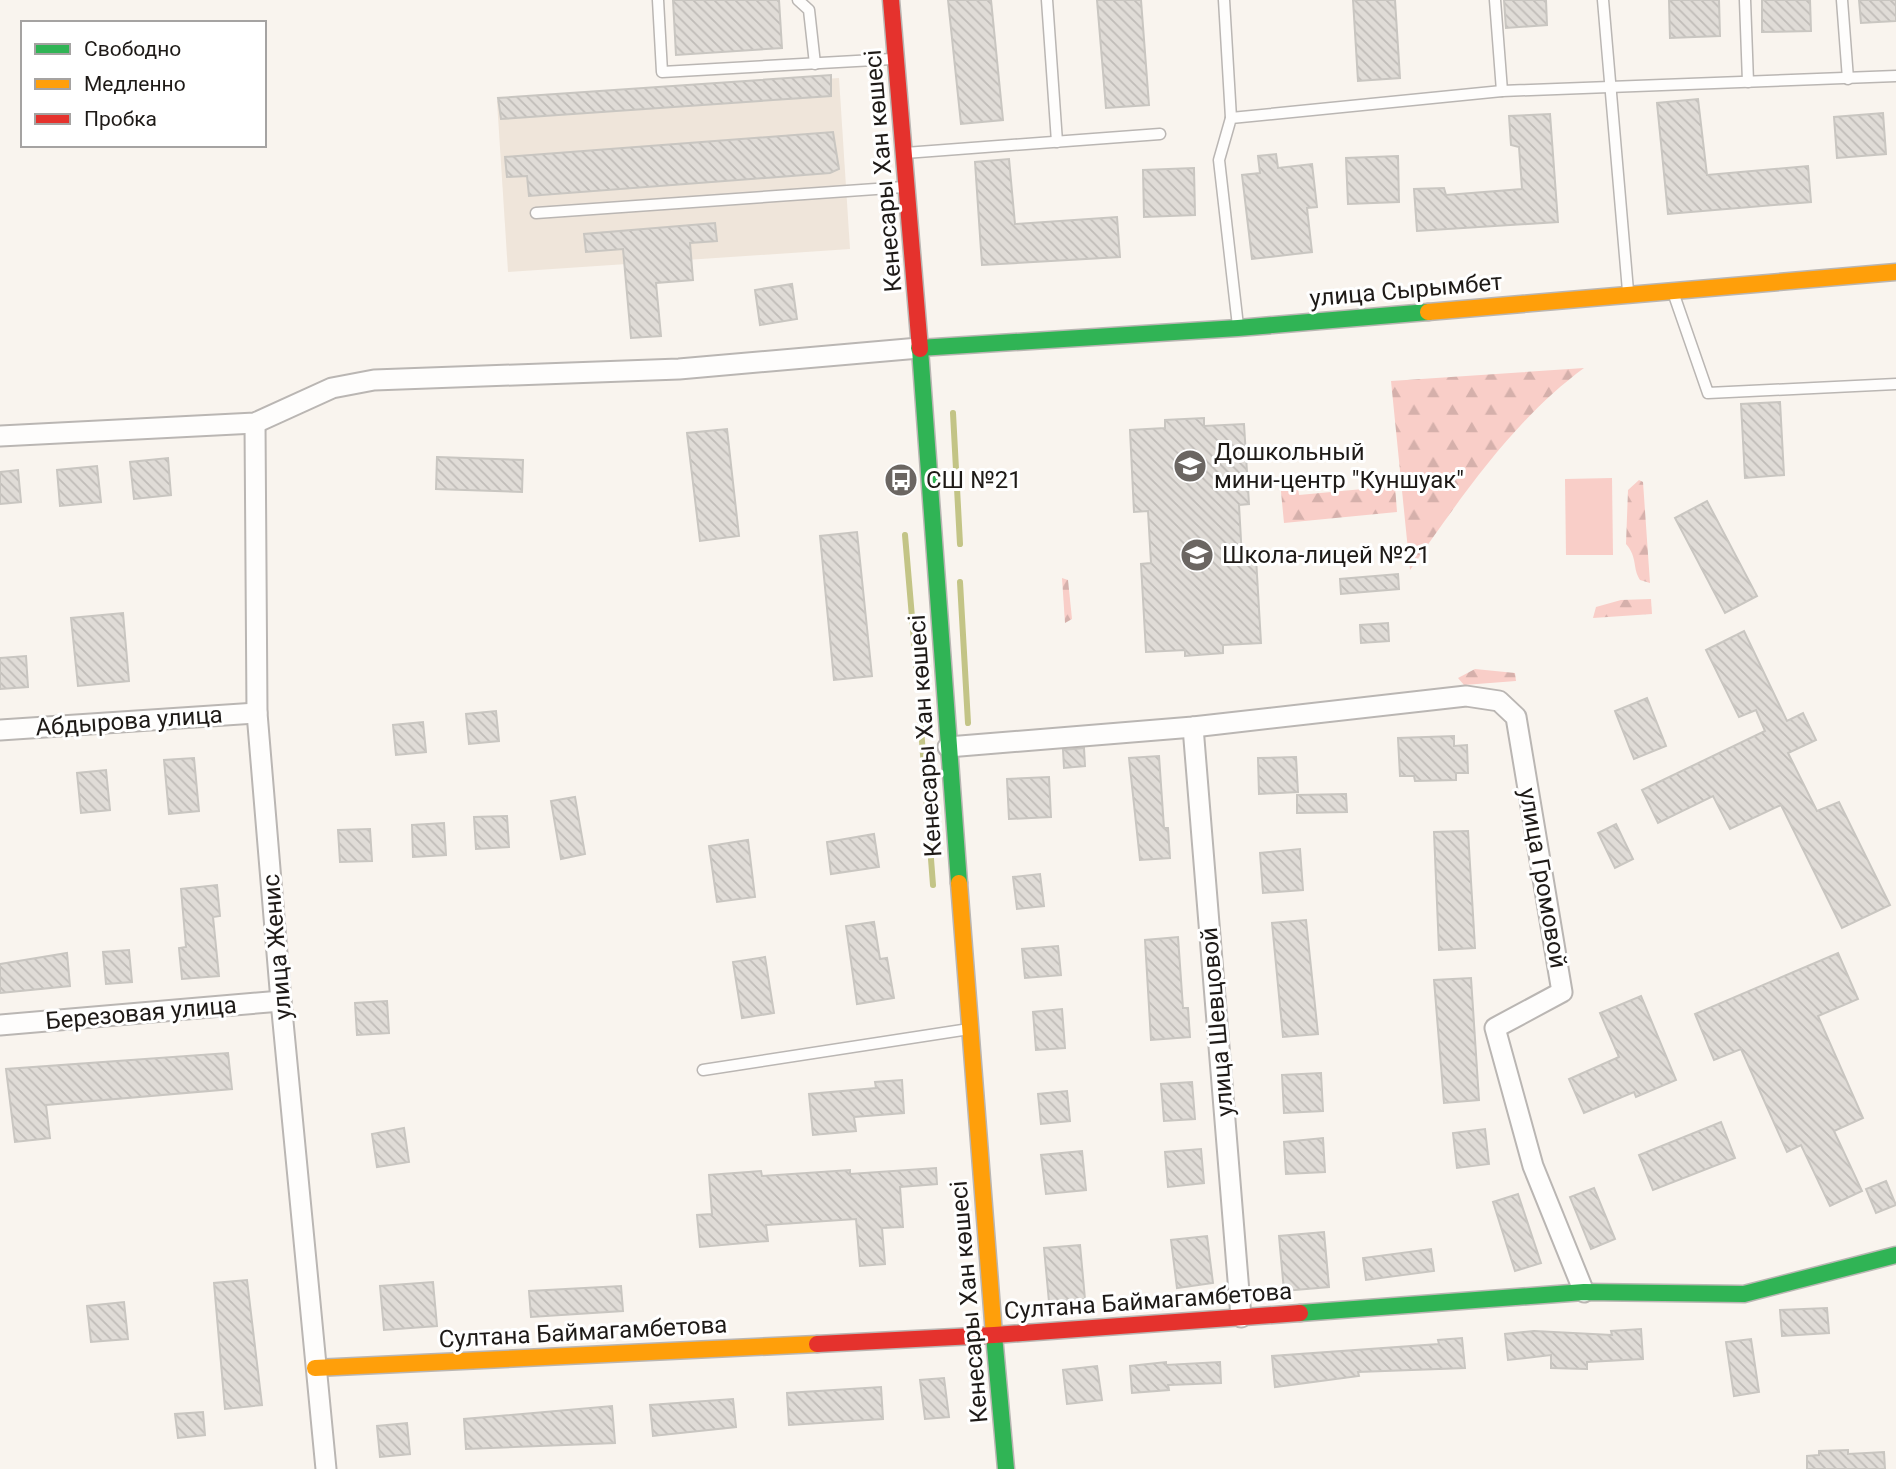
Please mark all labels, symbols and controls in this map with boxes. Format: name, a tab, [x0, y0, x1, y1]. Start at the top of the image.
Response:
legend	[21, 21, 266, 147]
text: Свободно	[84, 37, 181, 61]
street label: Кенесары Хан көшесі	[858, 49, 908, 293]
text: Медленно	[84, 72, 186, 96]
text: Пробка	[84, 107, 157, 131]
street label: улица Сырымбет	[1308, 268, 1504, 312]
place label: Дошкольный мини-центр "Куншуак"	[1214, 438, 1464, 494]
school or university icon: Дошкольный мини-центр "Куншуак"	[1171, 447, 1209, 485]
bus stop icon: СШ №21	[882, 461, 920, 499]
place label: СШ №21	[926, 466, 1022, 494]
school or university icon: Школа-лицей №21	[1178, 536, 1216, 574]
place label: Школа-лицей №21	[1222, 541, 1431, 569]
street label: Кенесары Хан көшесі	[903, 614, 947, 858]
street label: Абдырова улица	[34, 700, 224, 742]
street label: улица Громовой	[1513, 786, 1573, 970]
street label: улица Женис	[257, 873, 297, 1021]
street label: улица Шевцовой	[1195, 926, 1239, 1118]
street label: Березовая улица	[44, 991, 238, 1035]
street label: Кенесары Хан көшесі	[944, 1180, 994, 1424]
street label: Султана Баймагамбетова	[1003, 1277, 1293, 1325]
street label: Султана Баймагамбетова	[438, 1310, 728, 1354]

